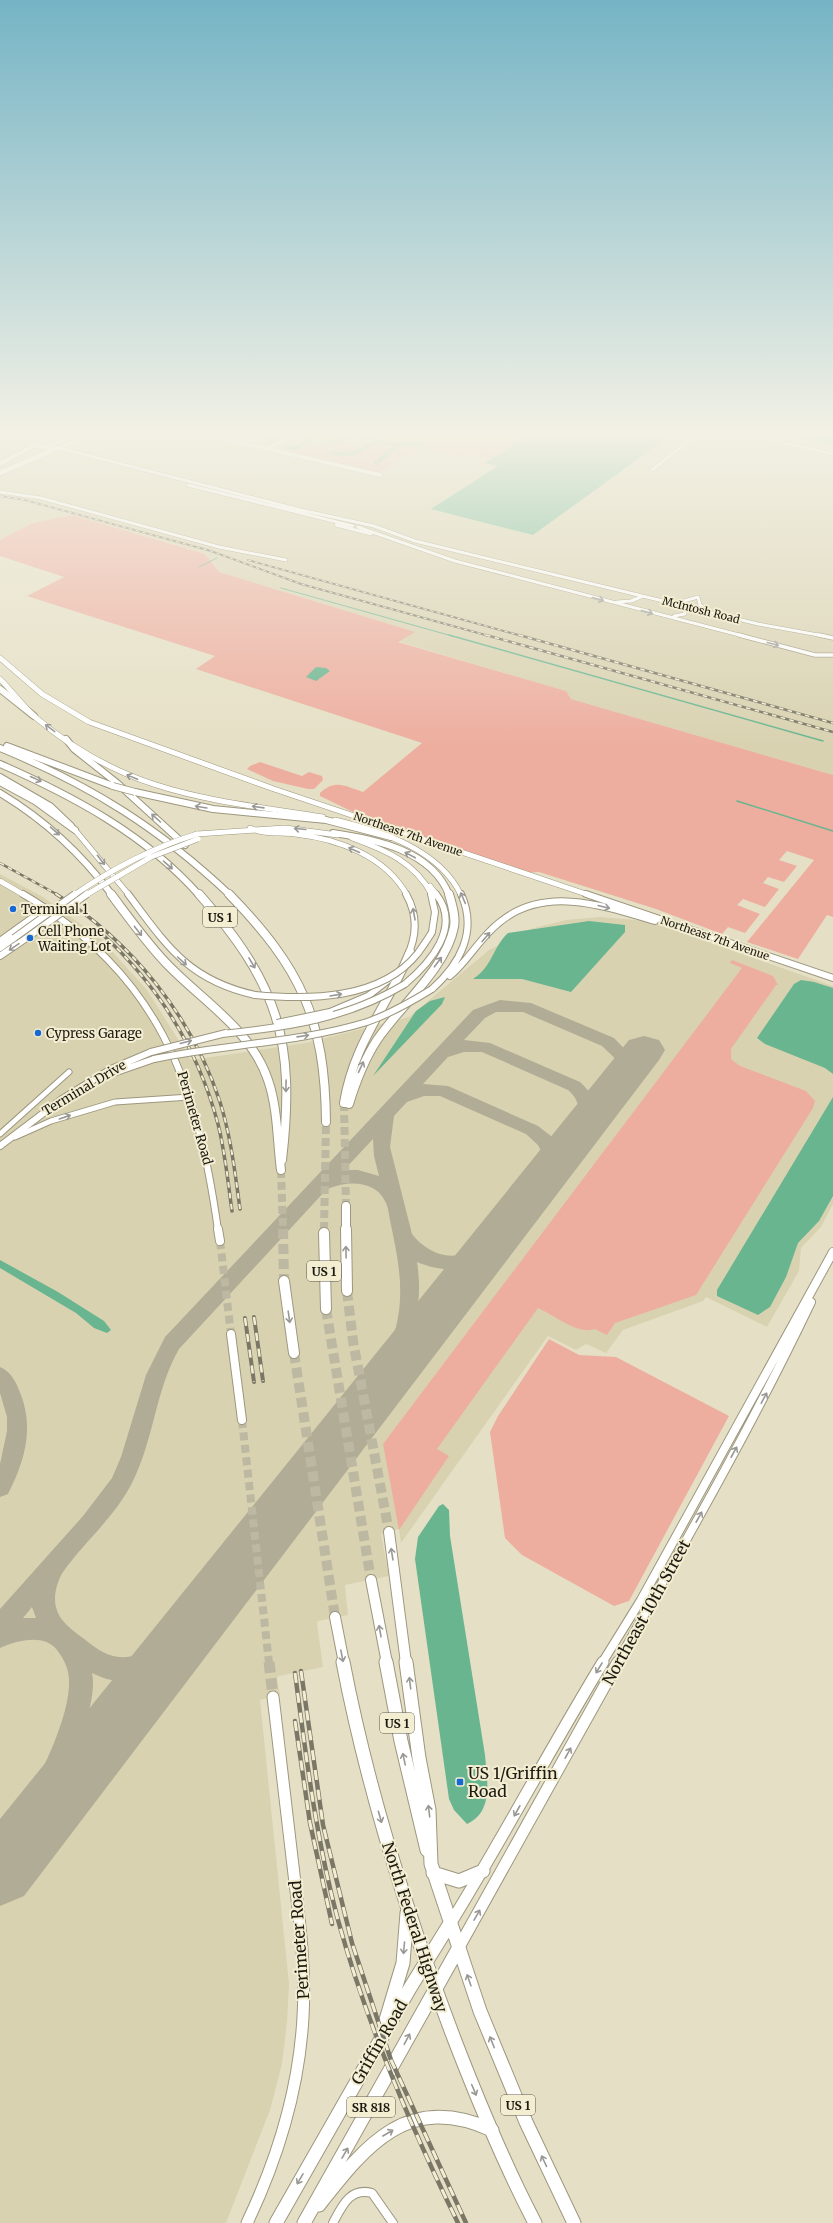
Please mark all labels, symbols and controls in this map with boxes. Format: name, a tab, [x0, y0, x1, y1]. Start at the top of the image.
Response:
street label: McIntosh Road	[661, 594, 742, 626]
one-way arrow	[591, 595, 604, 603]
one-way arrow	[641, 608, 654, 616]
one-way arrow	[766, 641, 779, 648]
one-way arrow	[45, 724, 56, 732]
one-way arrow	[126, 773, 138, 781]
one-way arrow	[29, 776, 41, 783]
one-way arrow	[195, 803, 208, 811]
one-way arrow	[252, 803, 265, 811]
street label: Northeast 7th Avenue	[352, 809, 464, 859]
one-way arrow	[150, 813, 161, 822]
one-way arrow	[294, 825, 307, 832]
one-way arrow	[50, 827, 60, 836]
one-way arrow	[349, 846, 361, 853]
one-way arrow	[404, 851, 416, 858]
one-way arrow	[96, 854, 105, 865]
one-way arrow	[163, 860, 173, 869]
one-way arrow	[458, 893, 466, 905]
place label: Terminal 1	[21, 901, 88, 918]
marker: Terminal 1	[8, 904, 18, 914]
one-way arrow	[597, 904, 610, 912]
road number: US 1	[203, 907, 237, 927]
one-way arrow	[410, 908, 418, 921]
street label: Northeast 7th Avenue	[659, 913, 771, 963]
place label: Cell Phone Waiting Lot	[37, 923, 111, 955]
one-way arrow	[134, 925, 143, 936]
one-way arrow	[481, 932, 490, 942]
marker: Cell Phone Waiting Lot	[25, 933, 35, 943]
one-way arrow	[9, 943, 20, 951]
one-way arrow	[177, 956, 187, 965]
one-way arrow	[433, 956, 442, 967]
one-way arrow	[248, 957, 256, 969]
one-way arrow	[329, 990, 342, 998]
place label: Cypress Garage	[46, 1025, 142, 1042]
marker: Cypress Garage	[33, 1028, 43, 1038]
one-way arrow	[296, 1032, 309, 1040]
one-way arrow	[180, 1038, 193, 1045]
street label: Terminal Drive	[39, 1056, 129, 1120]
one-way arrow	[358, 1061, 365, 1073]
street label: Perimeter Road	[173, 1069, 217, 1167]
one-way arrow	[282, 1079, 290, 1092]
one-way arrow	[58, 1112, 70, 1120]
one-way arrow	[342, 1246, 350, 1259]
road number: US 1	[307, 1261, 341, 1281]
one-way arrow	[285, 1310, 293, 1323]
one-way arrow	[760, 1392, 768, 1404]
one-way arrow	[731, 1447, 739, 1459]
one-way arrow	[696, 1511, 703, 1523]
street label: Northeast 10th Street	[598, 1535, 695, 1688]
one-way arrow	[388, 1548, 396, 1561]
one-way arrow	[376, 1625, 384, 1638]
one-way arrow	[338, 1649, 346, 1662]
one-way arrow	[594, 1662, 602, 1674]
one-way arrow	[406, 1677, 414, 1690]
road number: US 1	[380, 1713, 414, 1733]
one-way arrow	[564, 1747, 572, 1759]
one-way arrow	[400, 1753, 408, 1766]
place label: US 1/Griffin Road	[468, 1763, 558, 1801]
marker: US 1/Griffin Road	[455, 1777, 465, 1787]
one-way arrow	[425, 1805, 432, 1818]
one-way arrow	[513, 1805, 520, 1817]
one-way arrow	[377, 1811, 384, 1824]
street label: North Federal Highway	[378, 1839, 452, 2015]
street label: Perimeter Road	[285, 1880, 313, 2000]
one-way arrow	[474, 1909, 482, 1921]
one-way arrow	[400, 1941, 407, 1954]
one-way arrow	[464, 1975, 472, 1987]
street label: Griffin Road	[347, 1996, 412, 2088]
one-way arrow	[404, 2033, 412, 2045]
one-way arrow	[488, 2036, 496, 2048]
one-way arrow	[471, 2083, 479, 2095]
road number: US 1	[501, 2095, 535, 2115]
road number: SR 818	[347, 2097, 395, 2117]
one-way arrow	[381, 2129, 393, 2137]
one-way arrow	[341, 2147, 349, 2159]
one-way arrow	[540, 2156, 547, 2168]
one-way arrow	[296, 2173, 304, 2185]

